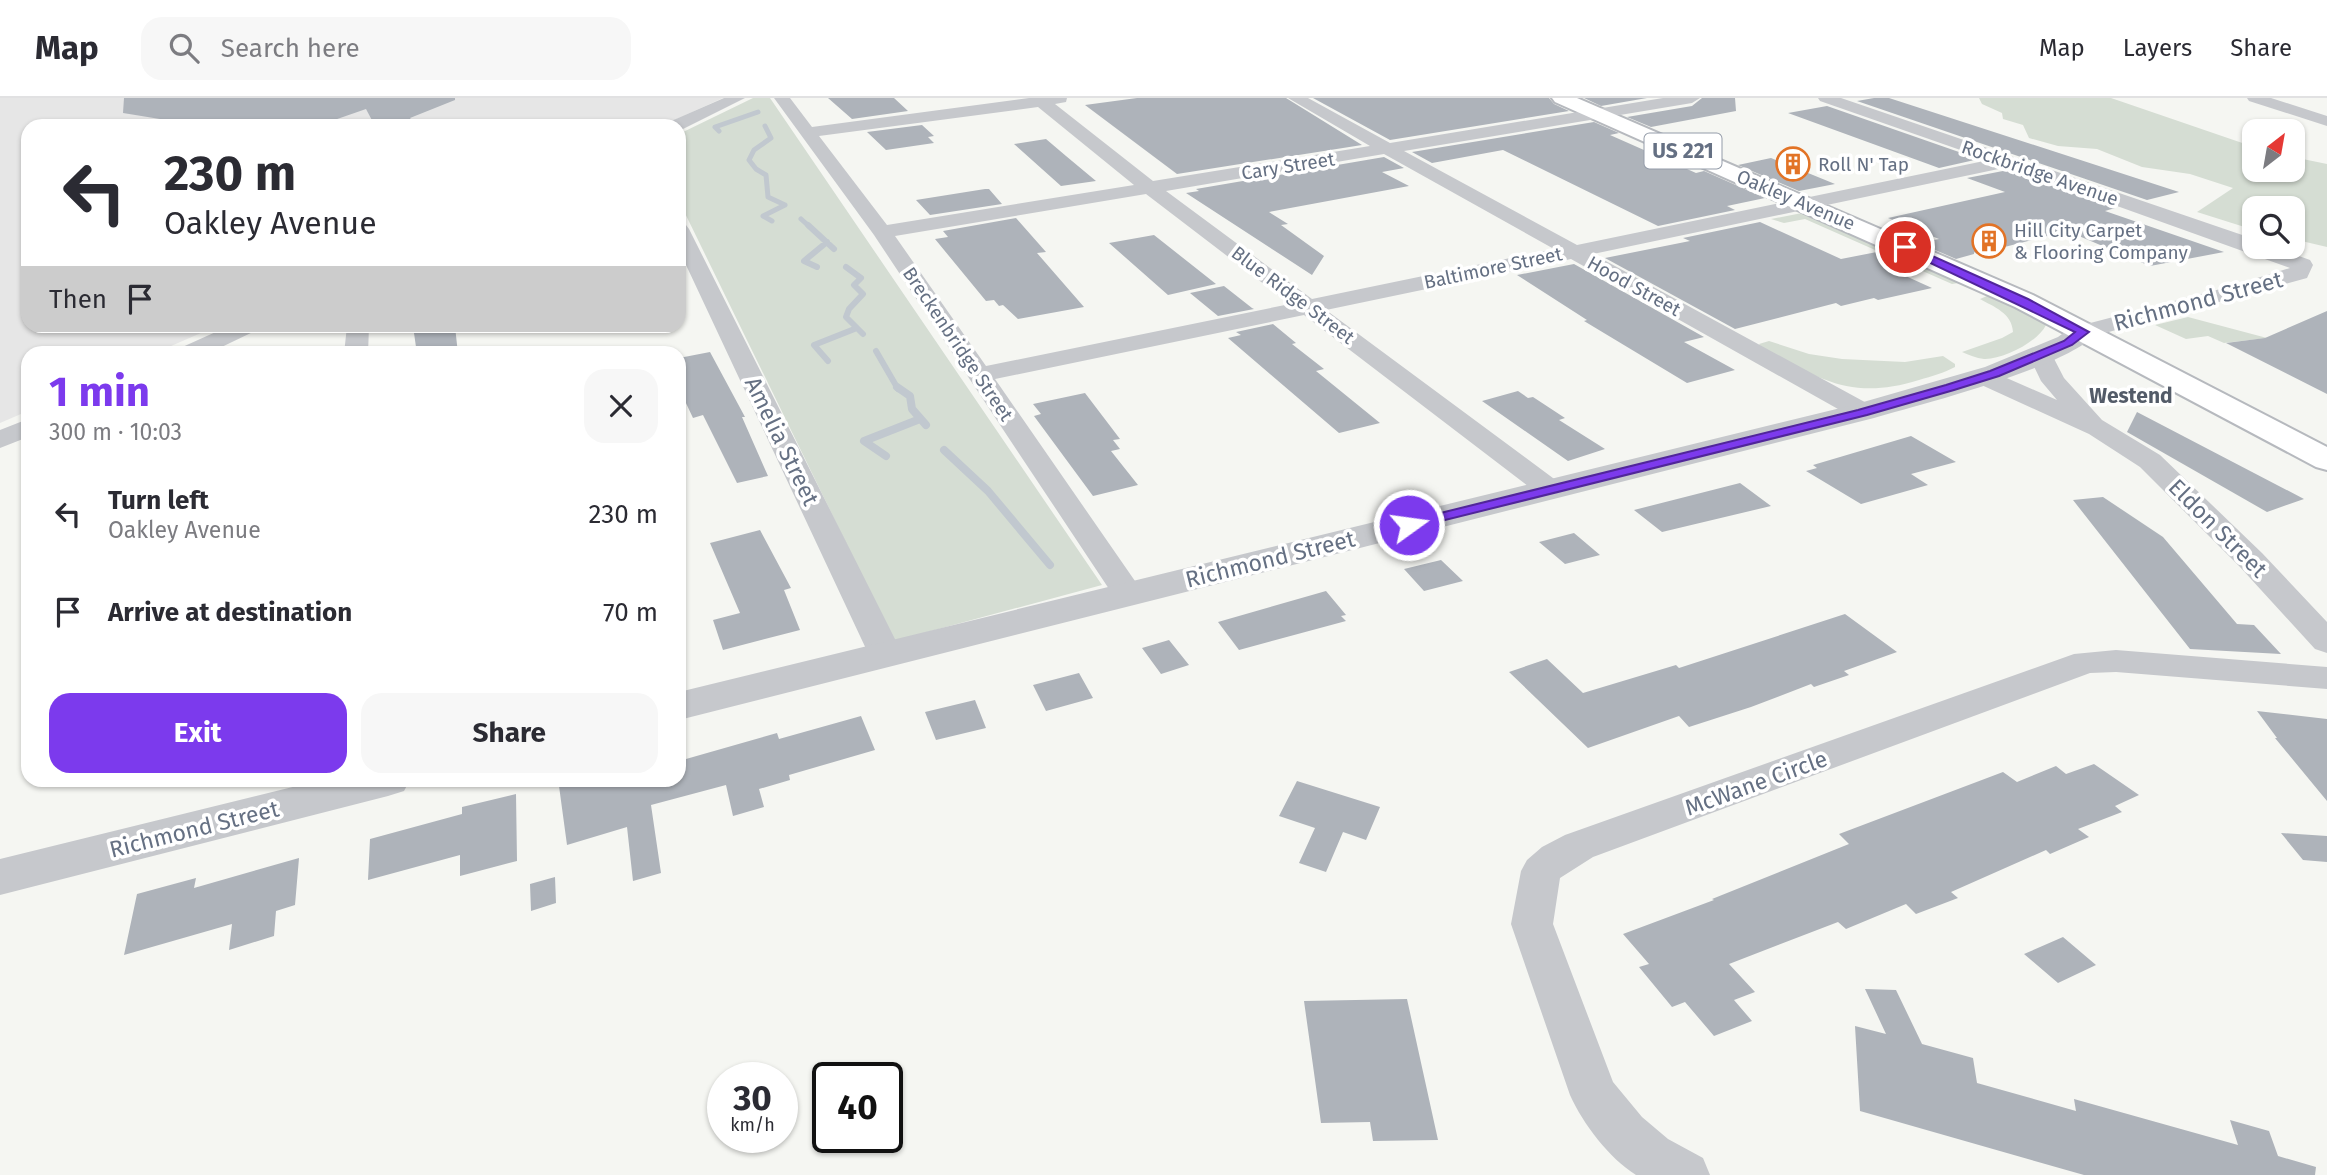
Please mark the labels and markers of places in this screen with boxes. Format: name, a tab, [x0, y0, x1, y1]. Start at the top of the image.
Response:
building icon: Roll N' Tap	[1774, 145, 1812, 183]
place label: Roll N' Tap	[1818, 153, 1909, 176]
pin	[1875, 217, 1935, 277]
place label: Hill City Carpet & Flooring Company	[2014, 219, 2189, 264]
building icon: Hill City Carpet & Flooring Company	[1970, 222, 2008, 260]

